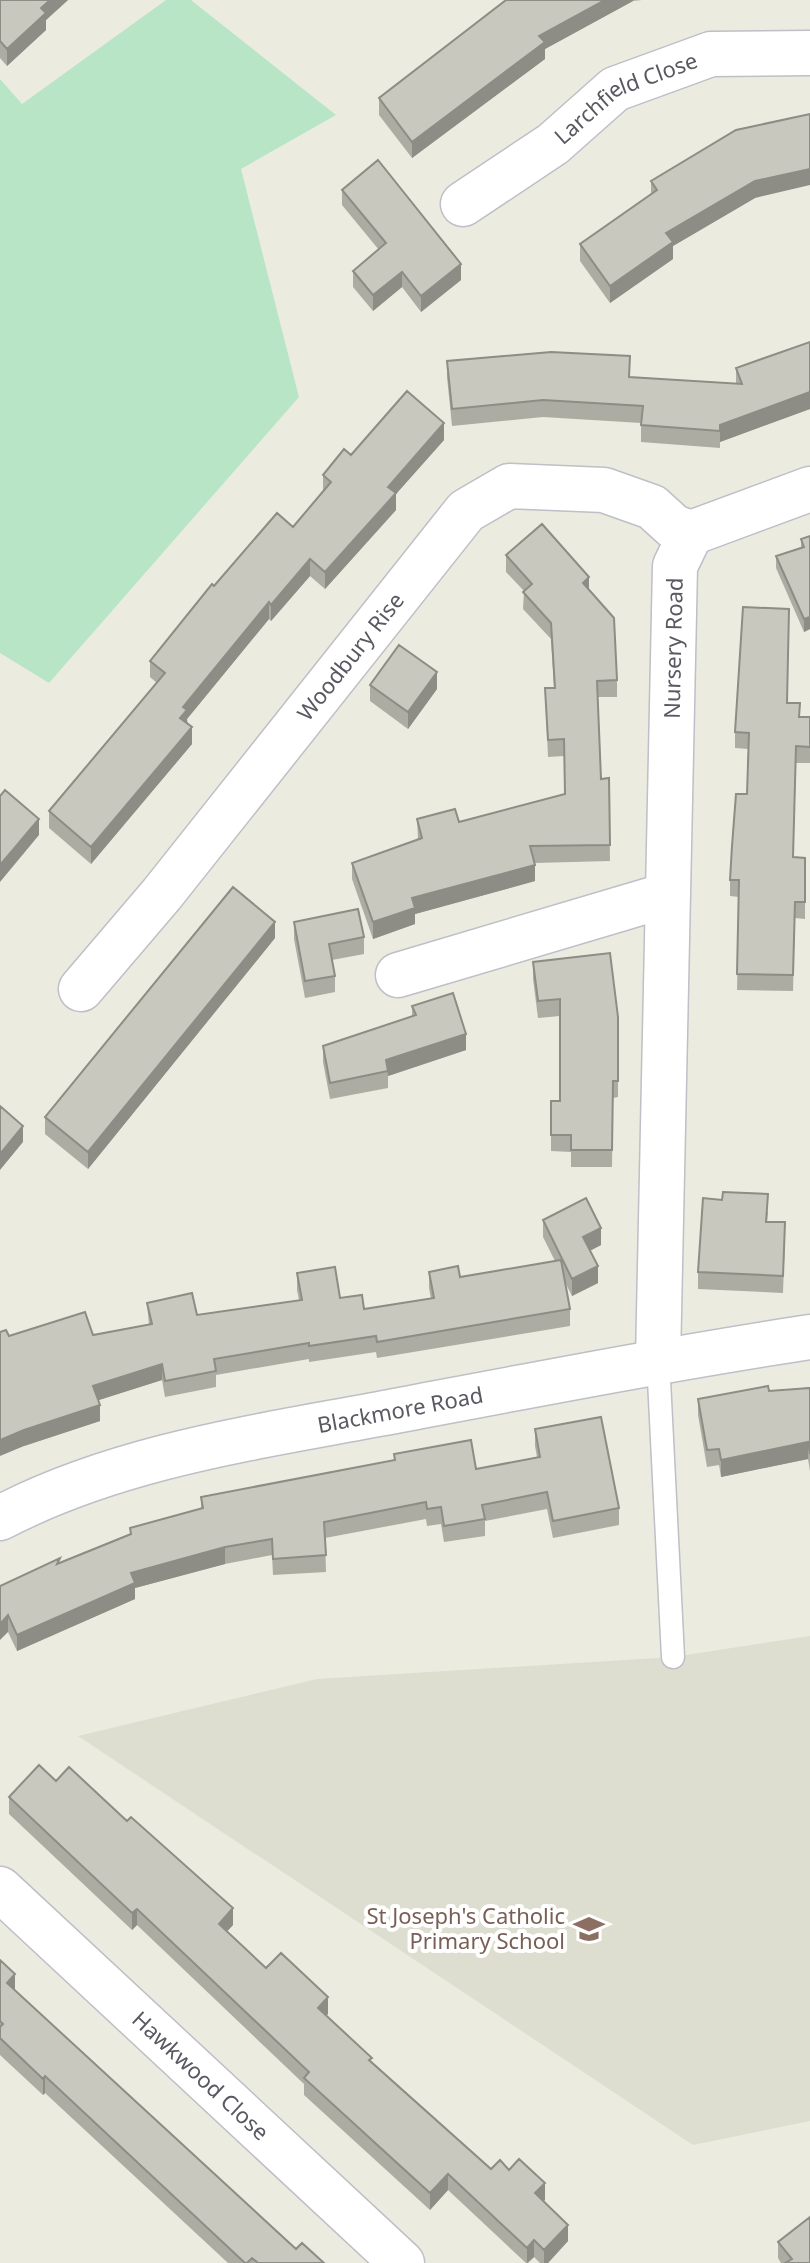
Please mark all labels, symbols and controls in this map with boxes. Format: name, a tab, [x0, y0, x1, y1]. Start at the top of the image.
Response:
street label: Larchfield Close	[547, 44, 701, 150]
street label: Nursery Road	[656, 577, 689, 719]
street label: Woodbury Rise	[290, 586, 410, 726]
street label: Blackmore Road	[315, 1379, 485, 1439]
place label: St Joseph's Catholic Primary School	[367, 1900, 565, 1955]
school or university icon: St Joseph's Catholic Primary School	[572, 1912, 606, 1946]
street label: Hawkwood Close	[126, 2004, 276, 2146]

